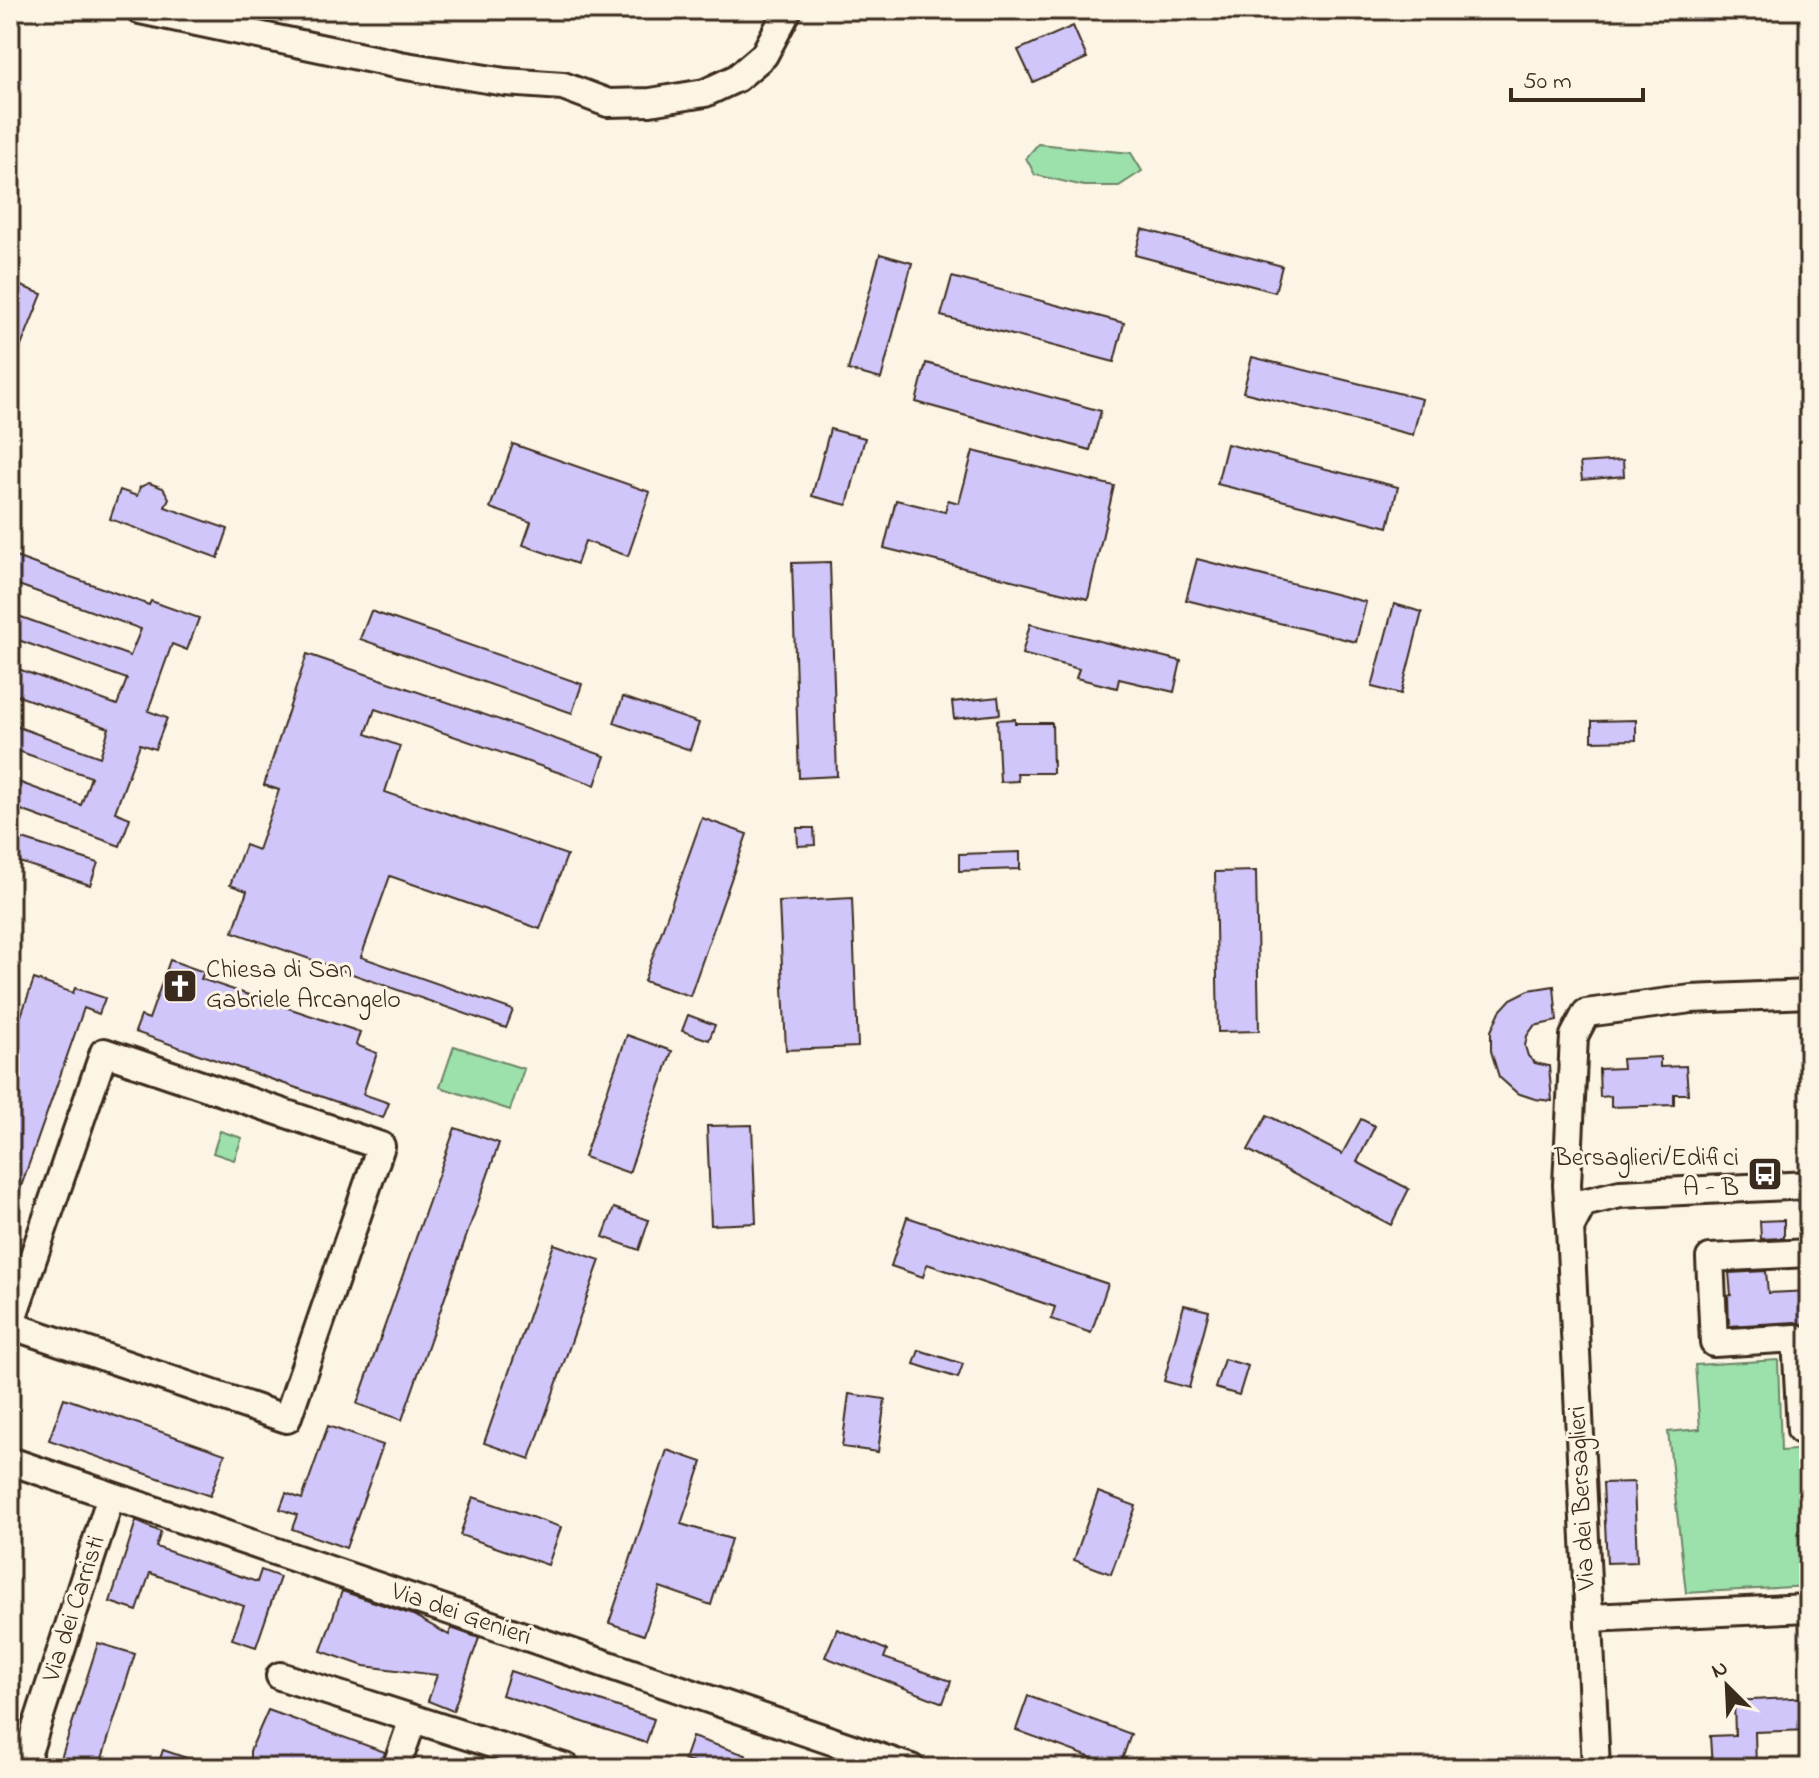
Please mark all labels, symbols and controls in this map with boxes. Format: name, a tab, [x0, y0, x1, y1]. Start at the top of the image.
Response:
scale bar	[1511, 52, 1643, 102]
text: 50 m	[1523, 65, 1572, 100]
place label: Chiesa di San Gabriele Arcangelo	[206, 952, 401, 1020]
church icon: Chiesa di San Gabriele Arcangelo	[161, 967, 199, 1005]
place label: Bersaglieri/Edifici A - B	[1553, 1140, 1739, 1208]
bus stop icon: Bersaglieri/Edifici A - B	[1746, 1155, 1784, 1193]
street label: Via dei Bersaglieri	[1559, 1405, 1607, 1592]
street label: Via dei Carristi	[33, 1531, 117, 1688]
street label: Via dei Genieri	[385, 1573, 536, 1657]
north arrow	[1687, 1646, 1767, 1726]
text: N	[1707, 1653, 1733, 1688]

